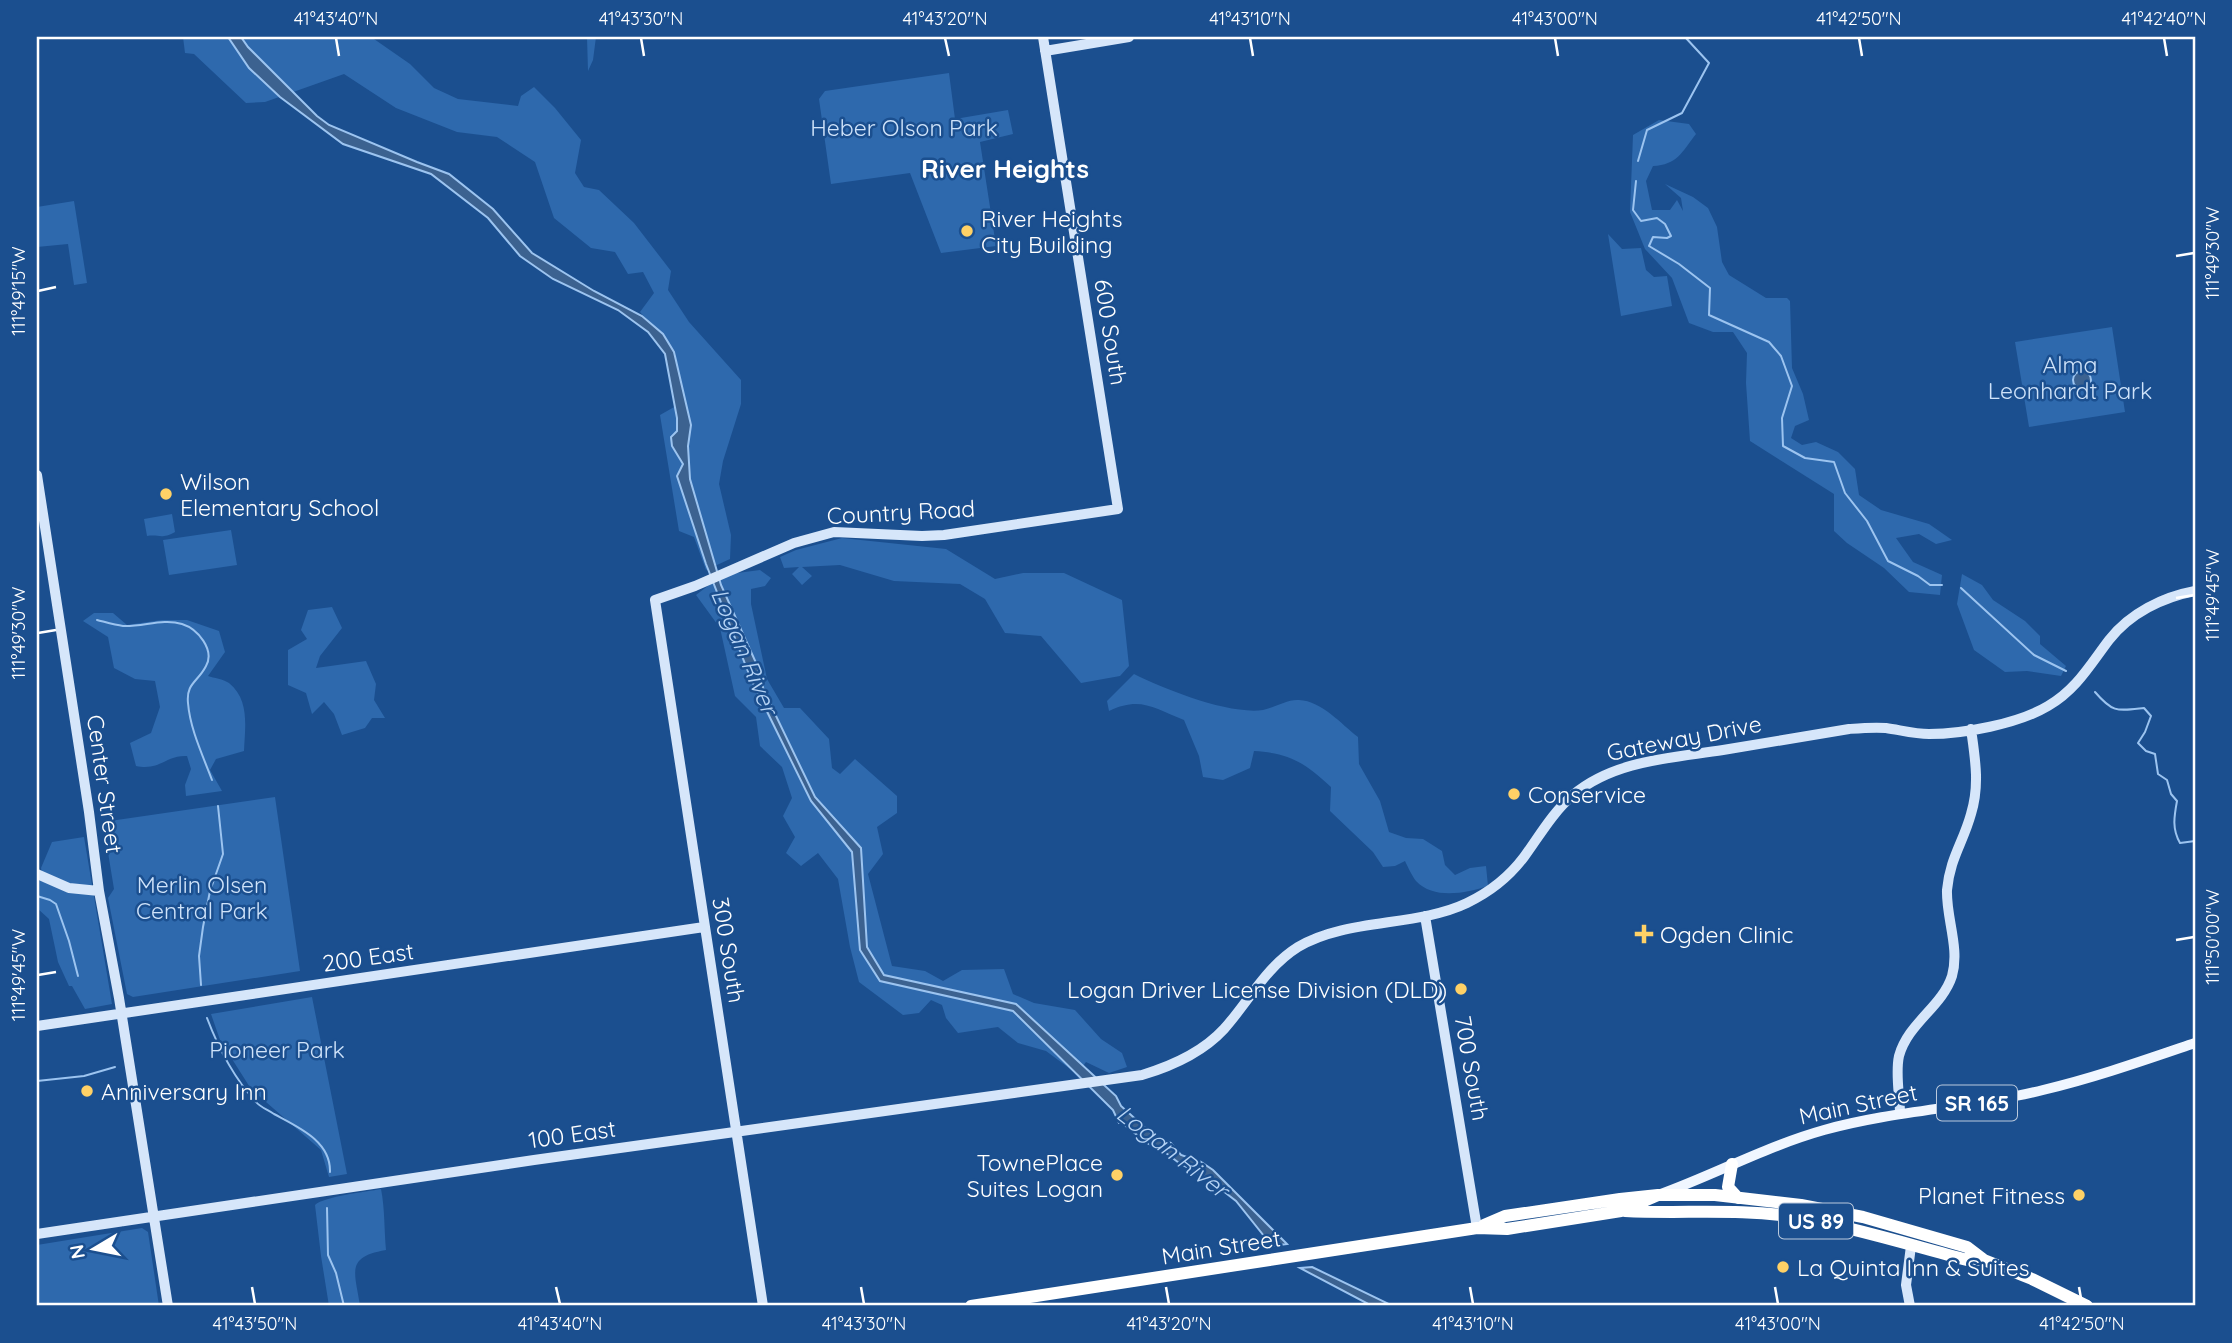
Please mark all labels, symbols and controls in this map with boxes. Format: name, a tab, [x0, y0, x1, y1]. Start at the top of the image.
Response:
text: 41°43'40"N	[294, 7, 378, 30]
text: 41°43'30"N	[599, 7, 683, 30]
text: 41°43'20"N	[902, 7, 988, 30]
text: 41°43'10"N	[1209, 7, 1291, 30]
text: 41°43'00"N	[1512, 7, 1598, 30]
text: 41°42'50"N	[1816, 7, 1902, 30]
text: 41°42'40"N	[2121, 7, 2207, 30]
park label: Heber Olson Park	[810, 113, 998, 142]
district label: River Heights	[921, 152, 1089, 185]
place label: River Heights City Building	[981, 204, 1122, 259]
text: 111°49'30"W	[2201, 206, 2224, 300]
marker: River Heights City Building	[959, 223, 975, 239]
text: 111°49'15"W	[7, 246, 30, 336]
street label: 600 South	[1088, 277, 1134, 387]
park label: Alma Leonhardt Park	[1988, 350, 2152, 405]
place label: Wilson Elementary School	[180, 467, 379, 522]
marker: Wilson Elementary School	[158, 486, 174, 502]
street label: Country Road	[826, 494, 976, 530]
text: 111°49'45"W	[2201, 549, 2224, 641]
water label: Logan River	[705, 584, 786, 721]
text: 111°49'30"W	[7, 586, 30, 680]
street label: Gateway Drive	[1604, 709, 1764, 767]
street label: Center Street	[81, 713, 129, 856]
place label: Conservice	[1528, 780, 1646, 809]
marker: Conservice	[1506, 786, 1522, 802]
park label: Merlin Olsen Central Park	[136, 870, 268, 925]
text: 111°50'00"W	[2201, 889, 2224, 985]
street label: 300 South	[706, 895, 752, 1005]
place label: Ogden Clinic	[1660, 920, 1793, 949]
marker: Ogden Clinic	[1634, 924, 1654, 944]
text: 111°49'45"W	[7, 929, 30, 1021]
street label: 200 East	[320, 936, 416, 978]
place label: Logan Driver License Division (DLD)	[1067, 975, 1447, 1004]
marker: Logan Driver License Division (DLD)	[1453, 981, 1469, 997]
street label: 700 South	[1448, 1013, 1496, 1123]
park label: Pioneer Park	[209, 1035, 345, 1064]
place label: Anniversary Inn	[101, 1077, 267, 1106]
street label: Main Street	[1796, 1077, 1920, 1131]
marker: Anniversary Inn	[79, 1083, 95, 1099]
road number: SR 165	[1937, 1086, 2017, 1120]
water label: Logan River	[1111, 1098, 1237, 1206]
street label: 100 East	[527, 1114, 618, 1154]
place label: TownePlace Suites Logan	[967, 1148, 1103, 1203]
marker: TownePlace Suites Logan	[1109, 1167, 1125, 1183]
place label: Planet Fitness	[1918, 1181, 2065, 1210]
marker: Planet Fitness	[2071, 1187, 2087, 1203]
road number: US 89	[1779, 1204, 1853, 1238]
north arrow	[60, 1214, 130, 1284]
street label: Main Street	[1159, 1223, 1283, 1271]
text: N	[64, 1243, 90, 1261]
place label: La Quinta Inn & Suites	[1797, 1253, 2030, 1282]
marker: La Quinta Inn & Suites	[1775, 1259, 1791, 1275]
text: 41°43'50"N	[213, 1312, 297, 1335]
text: 41°43'40"N	[518, 1312, 602, 1335]
text: 41°43'30"N	[822, 1312, 906, 1335]
text: 41°43'20"N	[1126, 1312, 1212, 1335]
text: 41°43'10"N	[1432, 1312, 1514, 1335]
text: 41°43'00"N	[1735, 1312, 1821, 1335]
text: 41°42'50"N	[2039, 1312, 2125, 1335]

